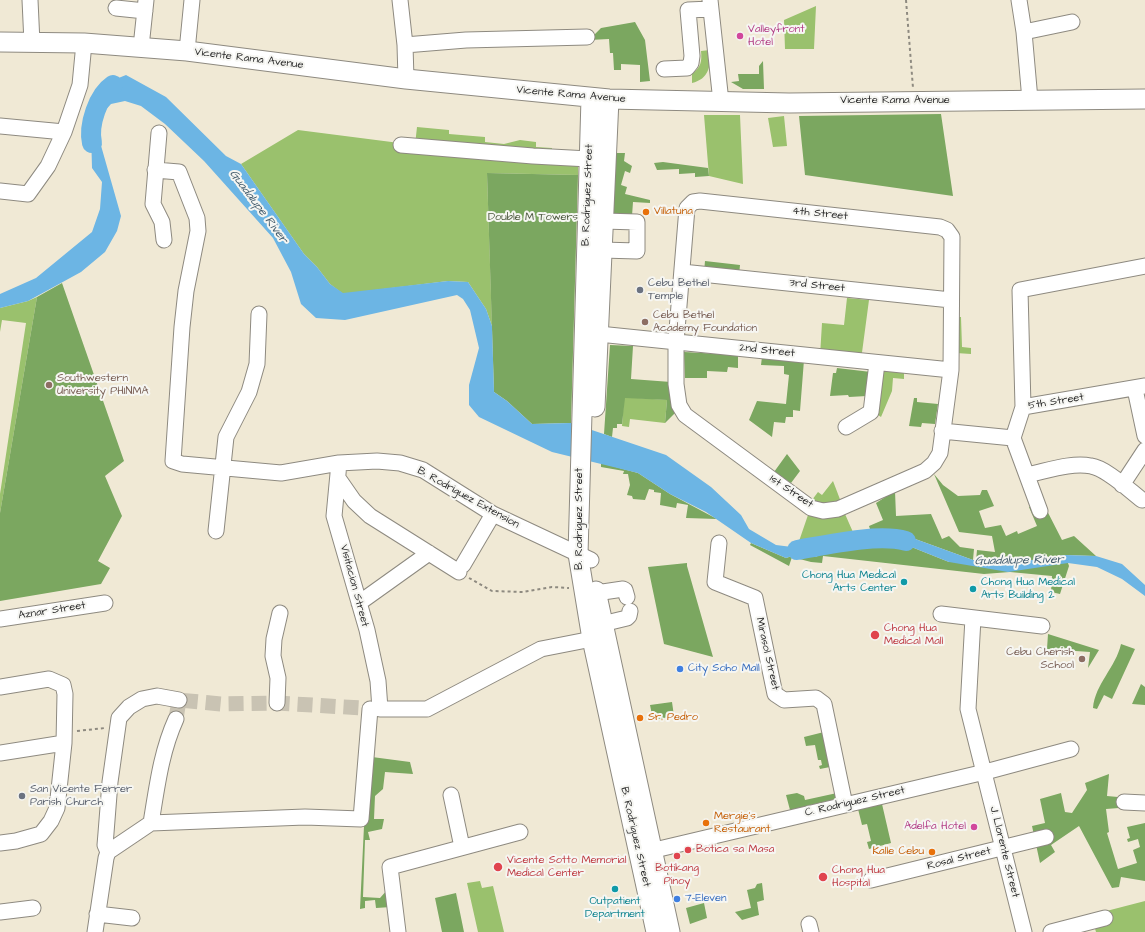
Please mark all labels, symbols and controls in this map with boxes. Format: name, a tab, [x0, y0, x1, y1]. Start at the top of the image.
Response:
place label: Valleyfront Hotel	[748, 23, 805, 49]
marker: Valleyfront Hotel	[735, 31, 745, 41]
street label: Vicente Rama Avenue	[194, 46, 304, 72]
street label: Vicente Rama Avenue	[516, 84, 626, 106]
street label: Vicente Rama Avenue	[840, 94, 950, 108]
street label: B. Rodriguez Street	[580, 144, 596, 246]
water label: Guadalupe River	[226, 167, 290, 247]
place label: Villatuna	[654, 205, 693, 219]
street label: 4th Street	[792, 205, 848, 223]
marker: Villatuna	[641, 207, 651, 217]
park label: Double M Towers	[488, 211, 578, 225]
place label: Cebu Bethel Temple	[648, 277, 709, 303]
street label: 3rd Street	[789, 277, 845, 295]
marker: Cebu Bethel Temple	[635, 285, 645, 295]
place label: Cebu Bethel Academy Foundation	[653, 309, 757, 335]
marker: Cebu Bethel Academy Foundation	[640, 317, 650, 327]
street label: 2nd Street	[739, 342, 795, 360]
place label: Southwestern University PHINMA	[57, 372, 149, 398]
marker: Southwestern University PHINMA	[44, 380, 54, 390]
street label: 5th Street	[1027, 391, 1085, 413]
street label: B. Rodriguez Extension	[415, 464, 521, 532]
street label: B. Rodriguez Street	[573, 468, 587, 570]
street label: 1st Street	[767, 473, 815, 511]
street label: Visitacion Street	[337, 544, 371, 628]
water label: Guadalupe River	[975, 553, 1063, 569]
place label: Chong Hua Medical Arts Center	[802, 569, 896, 595]
place label: Chong Hua Medical Arts Building 2	[981, 576, 1075, 602]
marker: Chong Hua Medical Arts Center	[899, 577, 909, 587]
marker: Chong Hua Medical Arts Building 2	[968, 584, 978, 594]
street label: Aznar Street	[17, 599, 87, 623]
street label: Mirasol Street	[752, 616, 782, 692]
place label: Chong Hua Medical Mall	[884, 622, 943, 648]
marker: Chong Hua Medical Mall	[869, 629, 881, 641]
place label: Cebu Cherish School	[1006, 646, 1074, 672]
marker: Cebu Cherish School	[1077, 654, 1087, 664]
place label: City Soho Mall	[688, 662, 760, 676]
marker: City Soho Mall	[675, 664, 685, 674]
place label: Sr. Pedro	[648, 711, 698, 725]
marker: Sr. Pedro	[635, 713, 645, 723]
place label: San Vicente Ferrer Parish Church	[30, 783, 132, 809]
street label: C. Rodriguez Street	[804, 784, 906, 820]
street label: B. Rodriguez Street	[617, 786, 653, 888]
marker: San Vicente Ferrer Parish Church	[17, 791, 27, 801]
street label: J. Llorente Street	[986, 805, 1022, 899]
place label: Mergie's Restaurant	[714, 810, 771, 836]
marker: Mergie's Restaurant	[701, 818, 711, 828]
place label: Adelfa Hotel	[904, 820, 966, 834]
marker: Adelfa Hotel	[969, 822, 979, 832]
place label: Botica sa Masa	[696, 843, 774, 857]
marker: Botica sa Masa	[683, 845, 693, 855]
place label: Kalle Cebu	[872, 845, 924, 859]
street label: Rosal Street	[926, 845, 992, 873]
marker: Kalle Cebu	[927, 847, 937, 857]
marker: Botikang Pinoy	[672, 851, 682, 861]
place label: Vicente Sotto Memorial Medical Center	[507, 854, 626, 880]
marker: Vicente Sotto Memorial Medical Center	[492, 861, 504, 873]
place label: Botikang Pinoy	[655, 862, 699, 888]
place label: Chong Hua Hospital	[832, 864, 885, 890]
marker: Chong Hua Hospital	[817, 871, 829, 883]
marker: Outpatient Department	[610, 884, 620, 894]
place label: 7-Eleven	[685, 892, 727, 906]
marker: 7-Eleven	[672, 894, 682, 904]
place label: Outpatient Department	[585, 895, 645, 921]

